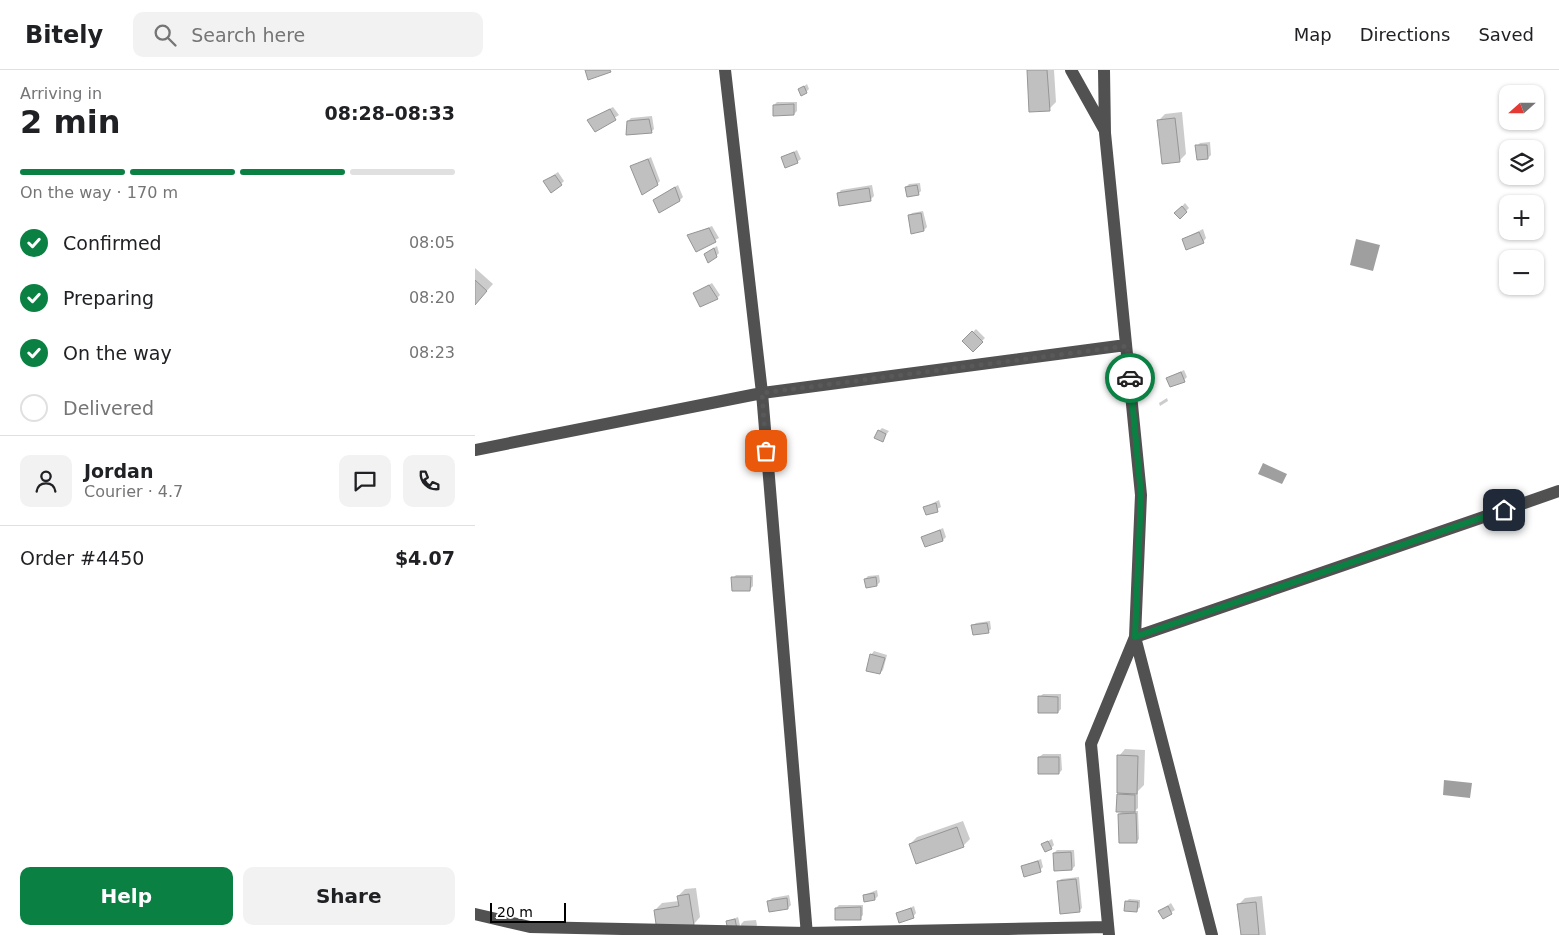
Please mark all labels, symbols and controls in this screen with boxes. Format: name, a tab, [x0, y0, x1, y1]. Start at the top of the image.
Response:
search box	[133, 12, 483, 57]
text: Bitely	[25, 21, 103, 49]
icon: search	[151, 21, 179, 49]
text: Search here	[191, 24, 305, 46]
text: Map	[1294, 24, 1332, 45]
text: Directions	[1360, 24, 1450, 45]
text: Saved	[1478, 24, 1534, 45]
text: Arriving in	[20, 84, 102, 103]
north arrow	[1499, 85, 1544, 130]
map controls	[1499, 85, 1544, 295]
text: 08:28–08:33	[325, 102, 455, 124]
text: 2 min	[20, 103, 121, 141]
button: layers	[1499, 140, 1544, 185]
text: On the way · 170 m	[20, 183, 178, 202]
button: +	[1499, 195, 1544, 240]
icon: check	[20, 229, 48, 257]
text: Confirmed	[63, 232, 162, 254]
text: 08:05	[409, 233, 455, 252]
button: −	[1499, 250, 1544, 295]
icon: check	[20, 284, 48, 312]
text: Preparing	[63, 287, 154, 309]
text: 08:20	[409, 288, 455, 307]
icon: check	[20, 339, 48, 367]
text: On the way	[63, 342, 172, 364]
text: 08:23	[409, 343, 455, 362]
courier	[1105, 353, 1155, 403]
icon: car	[1116, 364, 1144, 392]
text: Delivered	[63, 397, 154, 419]
pin	[745, 430, 787, 472]
icon: bag	[752, 437, 780, 465]
button: person	[20, 455, 72, 507]
button: chat	[339, 455, 391, 507]
button: phone	[403, 455, 455, 507]
text: Jordan	[84, 460, 153, 482]
text: Courier · 4.7	[84, 482, 183, 501]
pin	[1483, 489, 1525, 531]
icon: home	[1490, 496, 1518, 524]
text: Order #4450	[20, 547, 144, 569]
text: $4.07	[395, 547, 455, 569]
button: Help	[20, 867, 233, 925]
button: Share	[243, 867, 455, 925]
scale bar	[490, 900, 566, 923]
text: 20 m	[497, 904, 533, 920]

